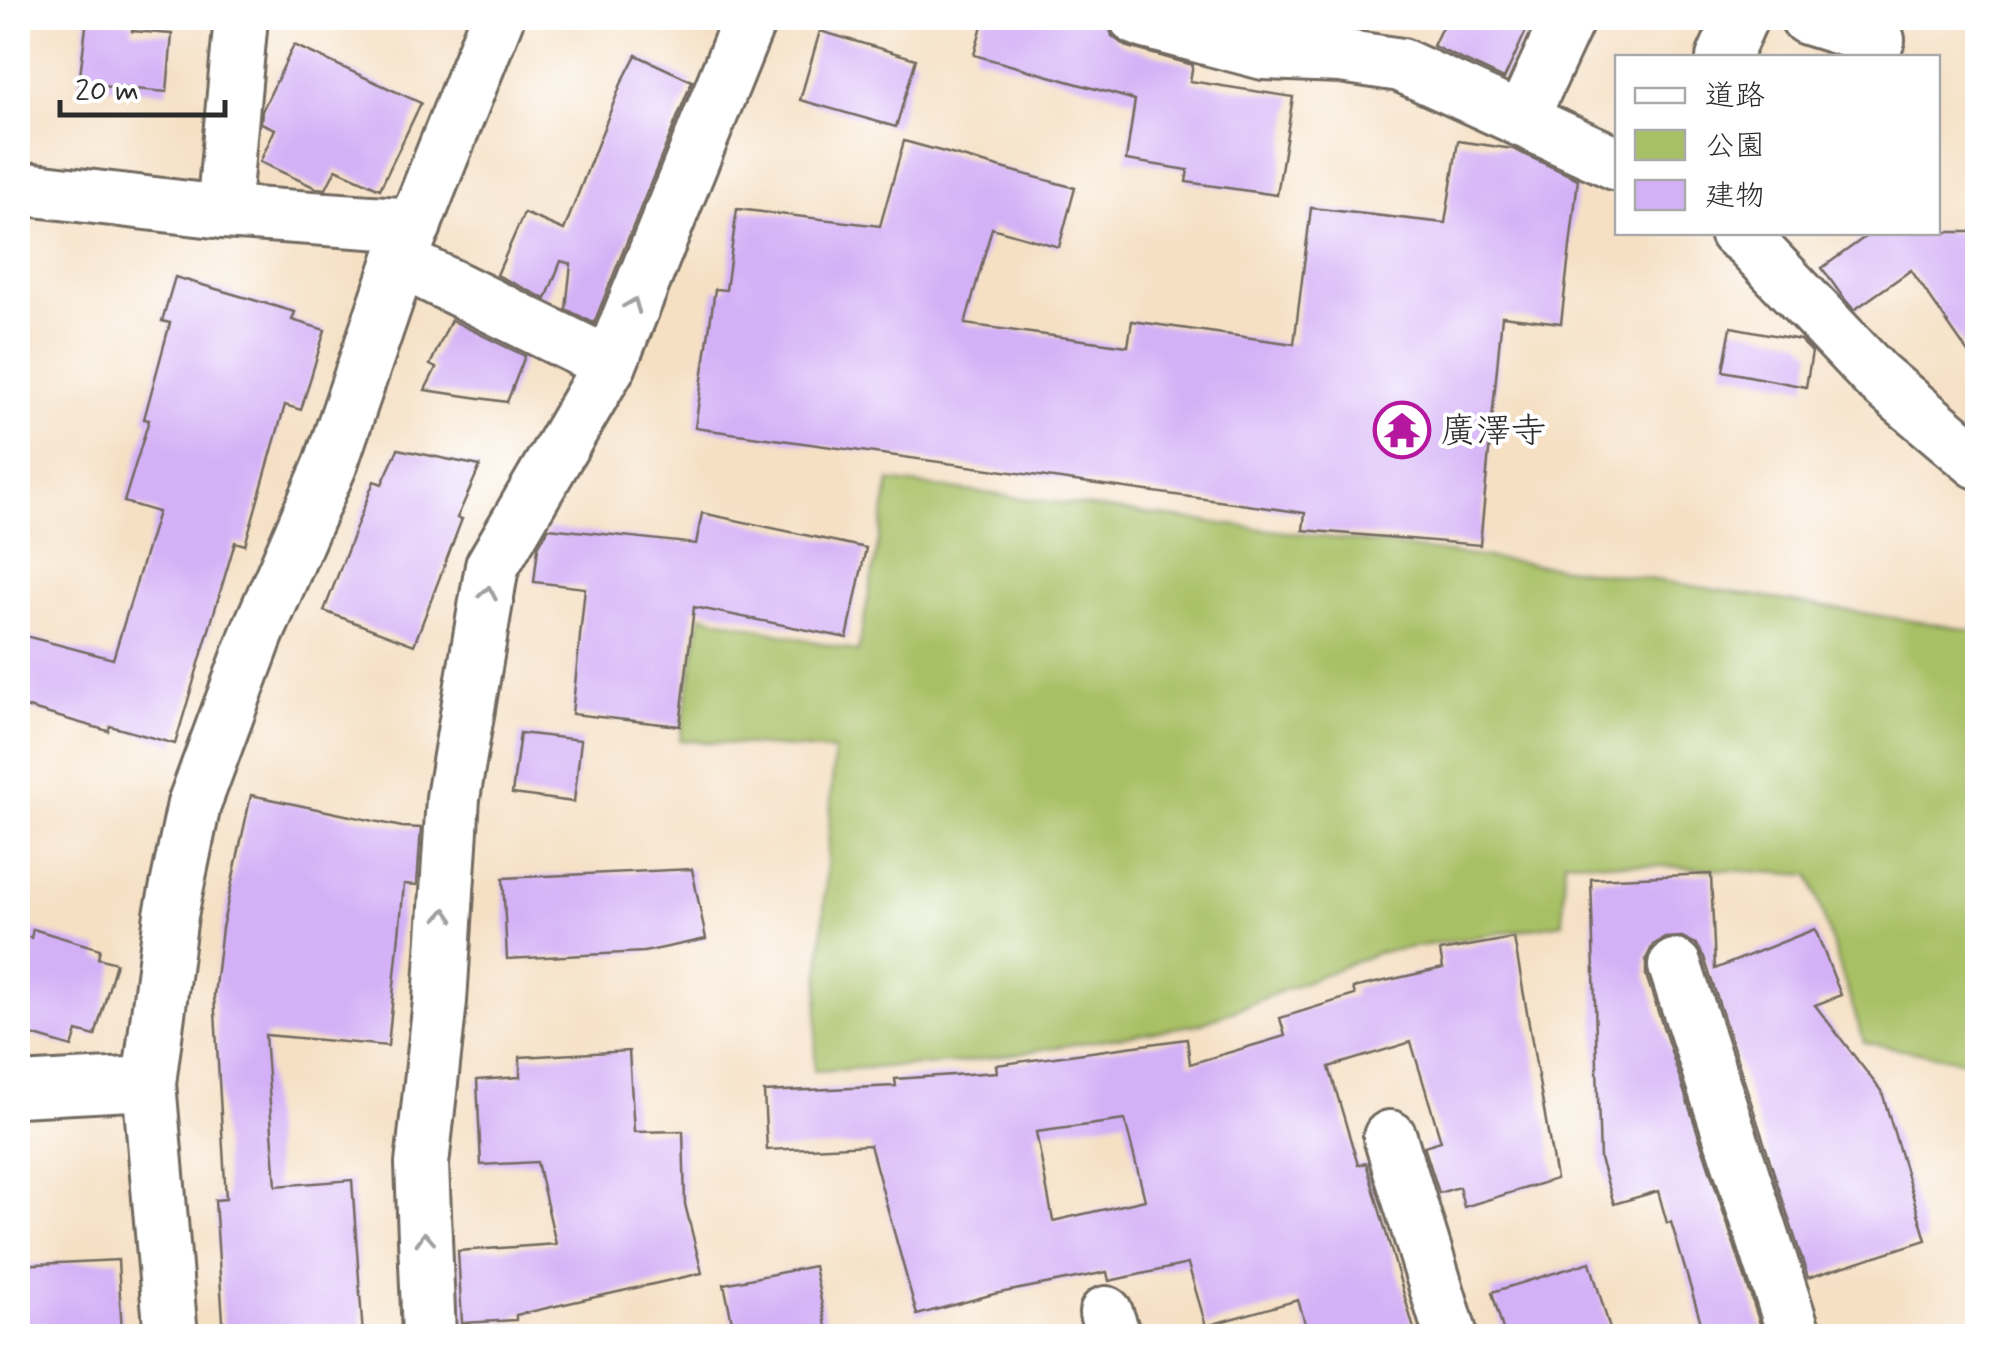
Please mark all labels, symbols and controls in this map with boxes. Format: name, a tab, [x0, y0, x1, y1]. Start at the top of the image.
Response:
scale bar	[60, 55, 225, 117]
legend	[1615, 55, 1940, 235]
text: 20 m	[75, 72, 139, 111]
text: 道路	[1705, 77, 1765, 116]
text: 公園	[1705, 127, 1765, 166]
text: 建物	[1705, 177, 1765, 216]
one-way arrow	[622, 297, 642, 315]
temple icon: 廣澤寺	[1372, 400, 1432, 460]
place label: 廣澤寺	[1441, 409, 1546, 455]
one-way arrow	[476, 585, 497, 602]
one-way arrow	[434, 907, 456, 923]
one-way arrow	[415, 1231, 436, 1247]

